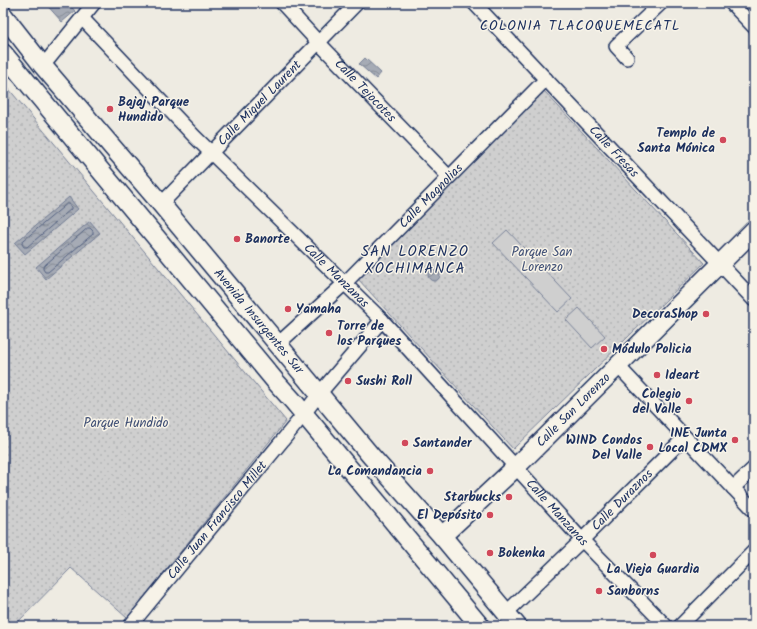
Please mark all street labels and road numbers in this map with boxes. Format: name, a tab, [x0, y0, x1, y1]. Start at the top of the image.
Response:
street label: Calle Tejocotes	[329, 54, 402, 128]
street label: Calle Miguel Laurent	[212, 55, 307, 151]
street label: Calle Fresas	[584, 120, 644, 183]
street label: Calle Magnolias	[394, 158, 468, 233]
street label: Calle Manzanas	[299, 238, 375, 313]
street label: Avenida Insurgentes Sur	[208, 264, 310, 379]
street label: Calle San Lorenzo	[531, 368, 616, 452]
street label: Calle Juan Francisco Millet	[162, 456, 273, 584]
street label: Calle Duraznos	[586, 464, 658, 536]
street label: Calle Manzanas	[521, 474, 594, 552]

